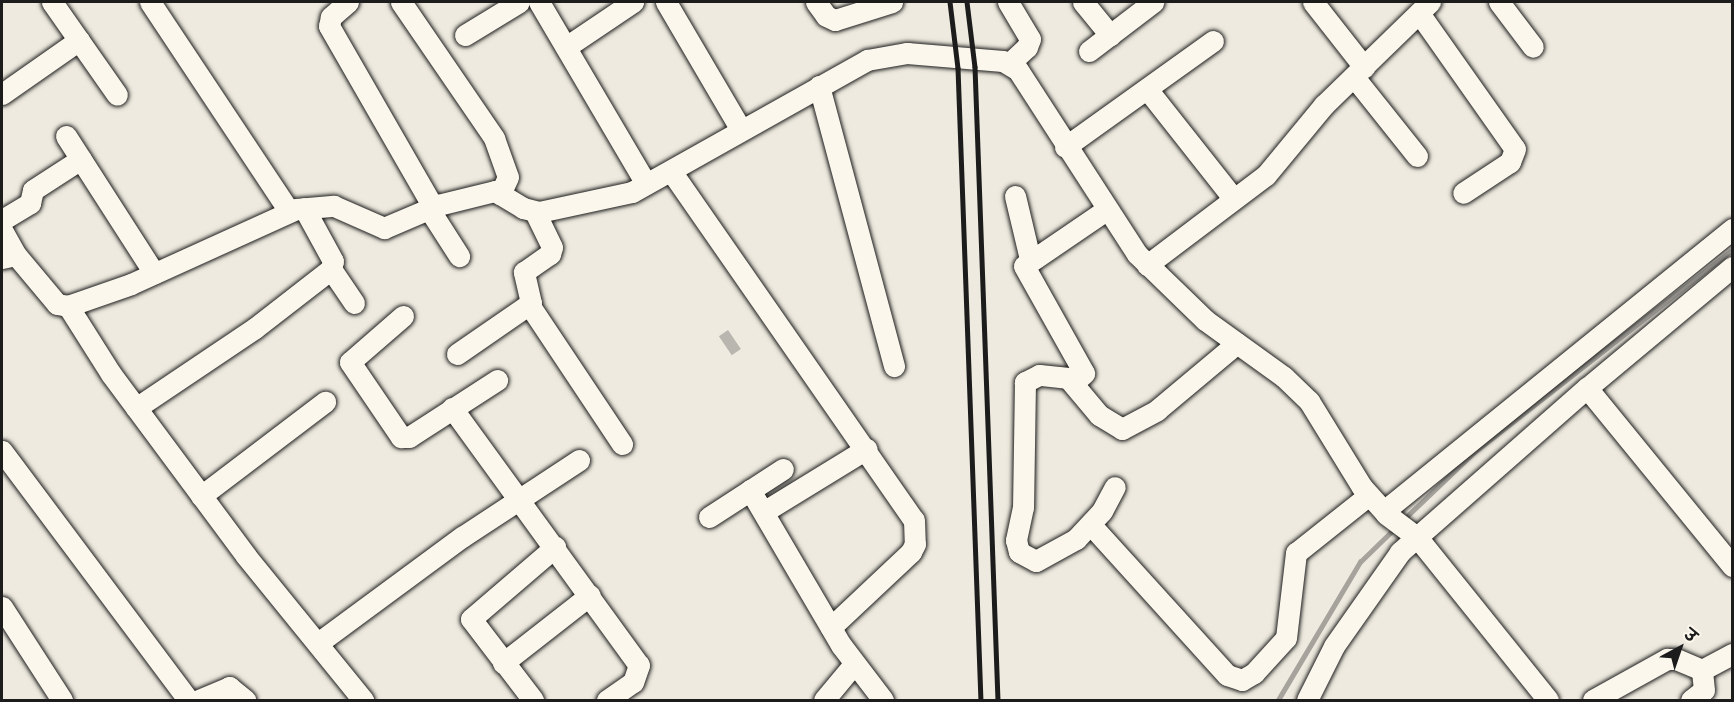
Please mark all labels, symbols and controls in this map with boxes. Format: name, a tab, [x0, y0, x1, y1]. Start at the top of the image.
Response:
north arrow	[1650, 618, 1710, 678]
text: उ	[1680, 622, 1703, 647]

